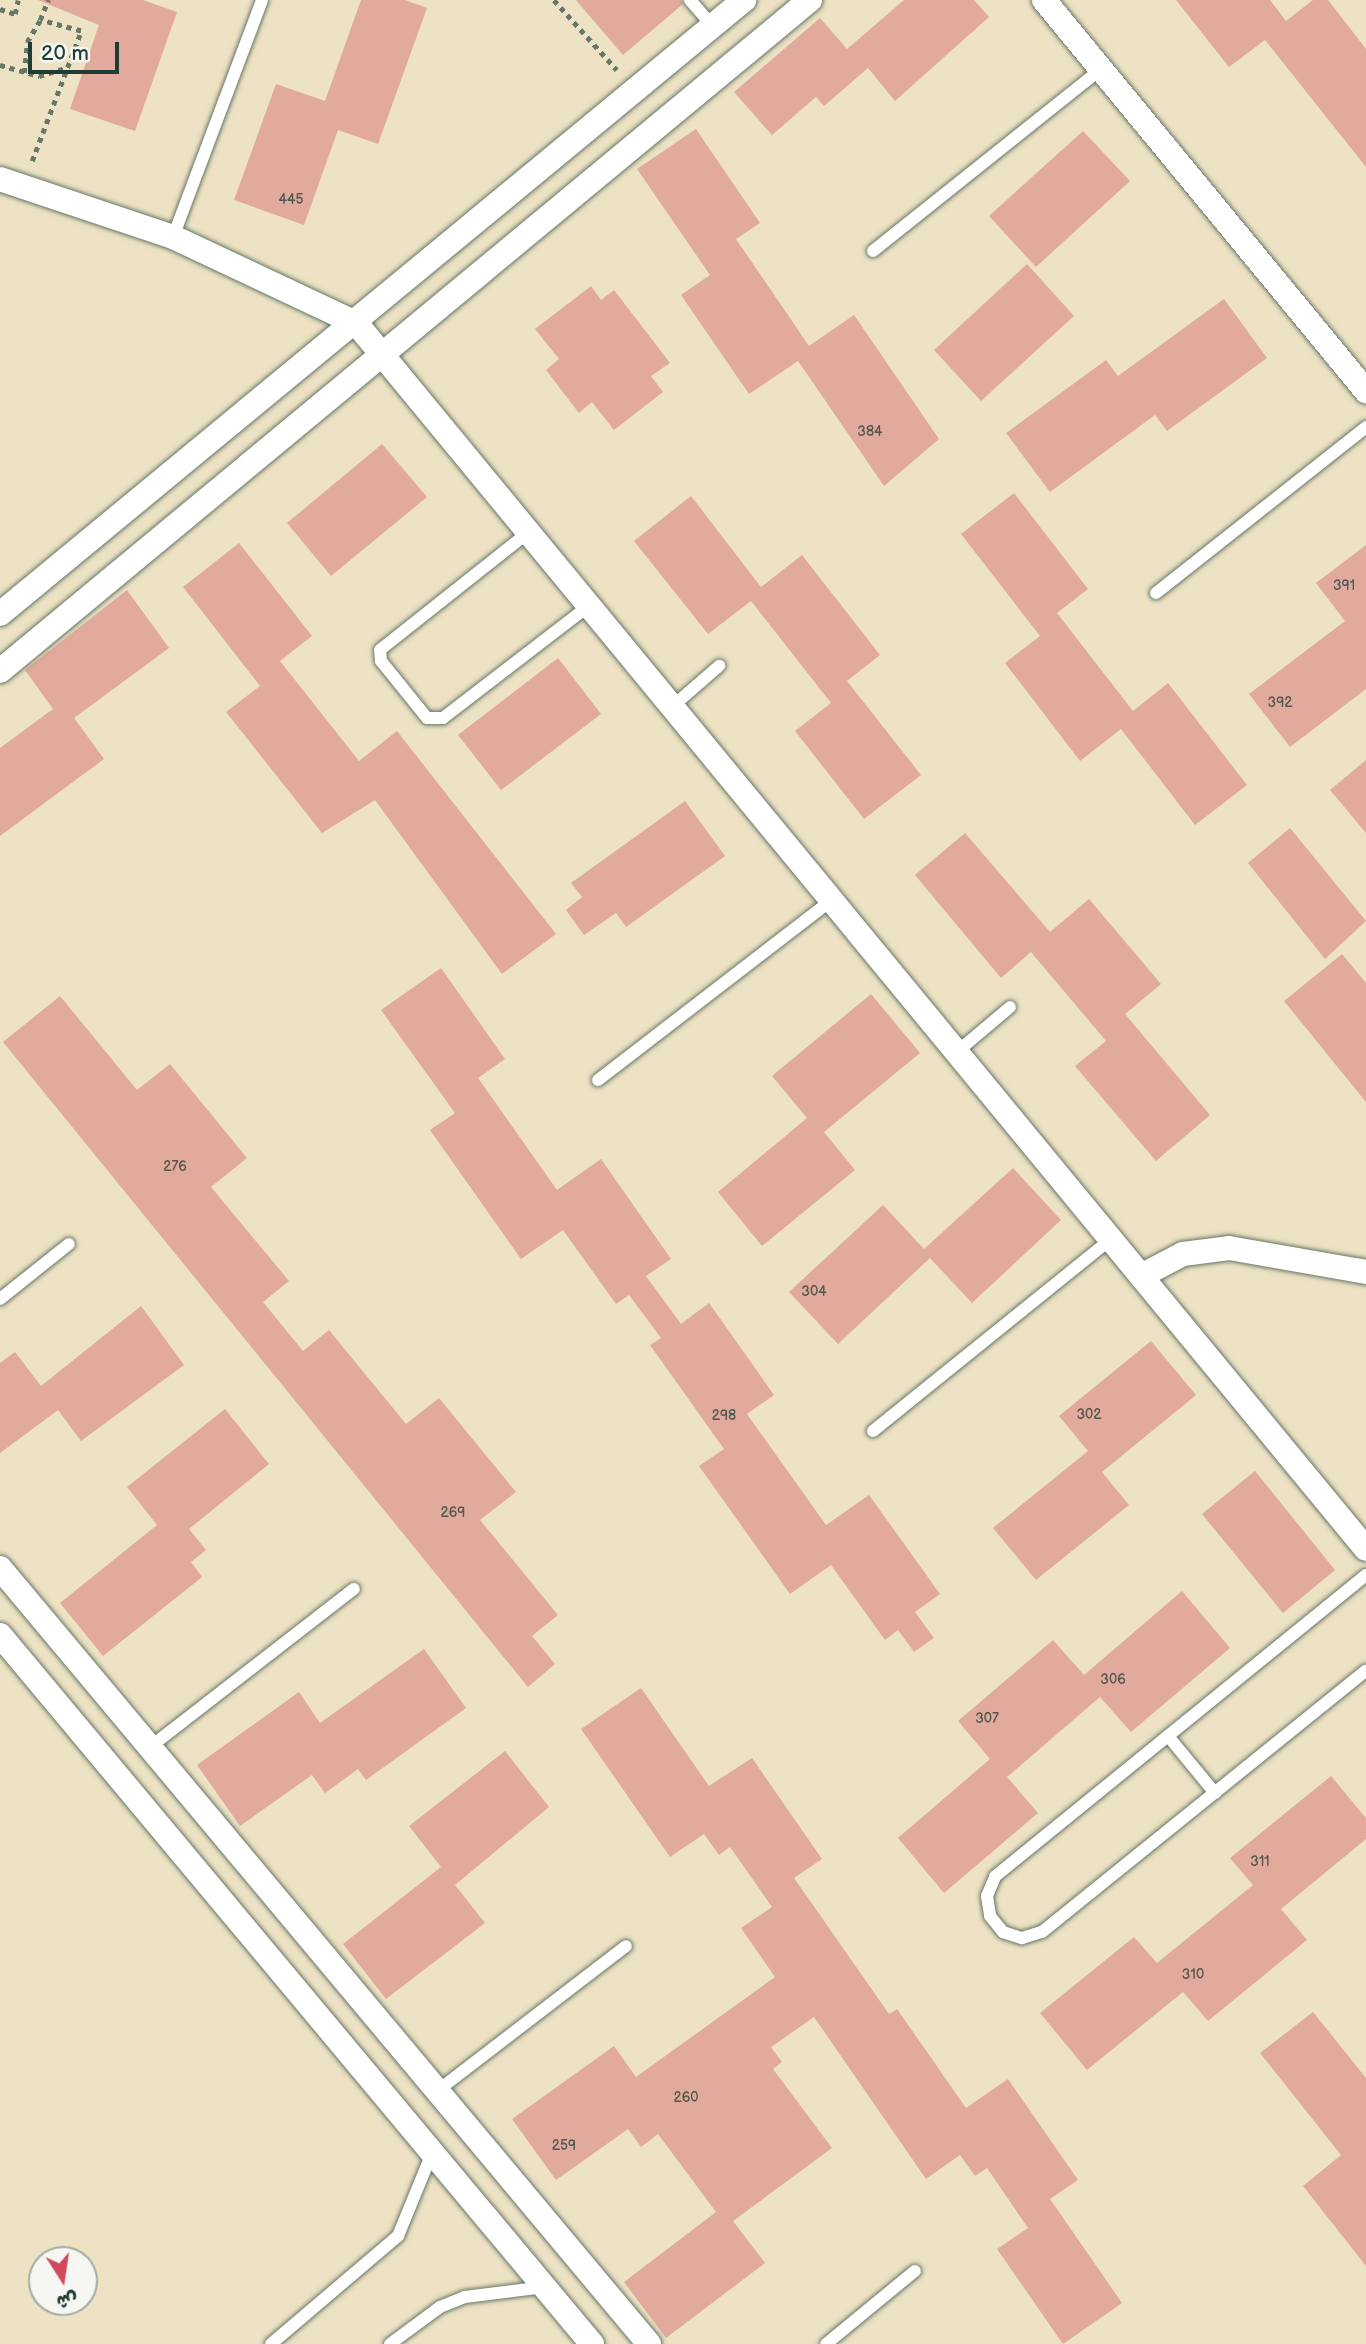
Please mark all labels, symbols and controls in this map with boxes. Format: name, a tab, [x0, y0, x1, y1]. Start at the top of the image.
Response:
scale bar	[32, 28, 122, 72]
text: 20 m	[41, 41, 89, 66]
house number: 445	[278, 192, 304, 208]
house number: 384	[857, 424, 883, 440]
house number: 391	[1333, 578, 1355, 594]
house number: 392	[1268, 695, 1292, 711]
house number: 276	[163, 1159, 187, 1175]
house number: 304	[801, 1284, 827, 1300]
house number: 302	[1076, 1407, 1102, 1423]
house number: 298	[712, 1408, 736, 1424]
house number: 269	[441, 1505, 465, 1521]
house number: 306	[1100, 1672, 1126, 1688]
house number: 307	[975, 1711, 999, 1727]
house number: 311	[1250, 1854, 1270, 1870]
house number: 310	[1182, 1967, 1204, 1983]
house number: 260	[673, 2090, 699, 2106]
house number: 259	[552, 2138, 576, 2154]
north arrow	[28, 2246, 98, 2316]
text: ش	[54, 2287, 80, 2313]

